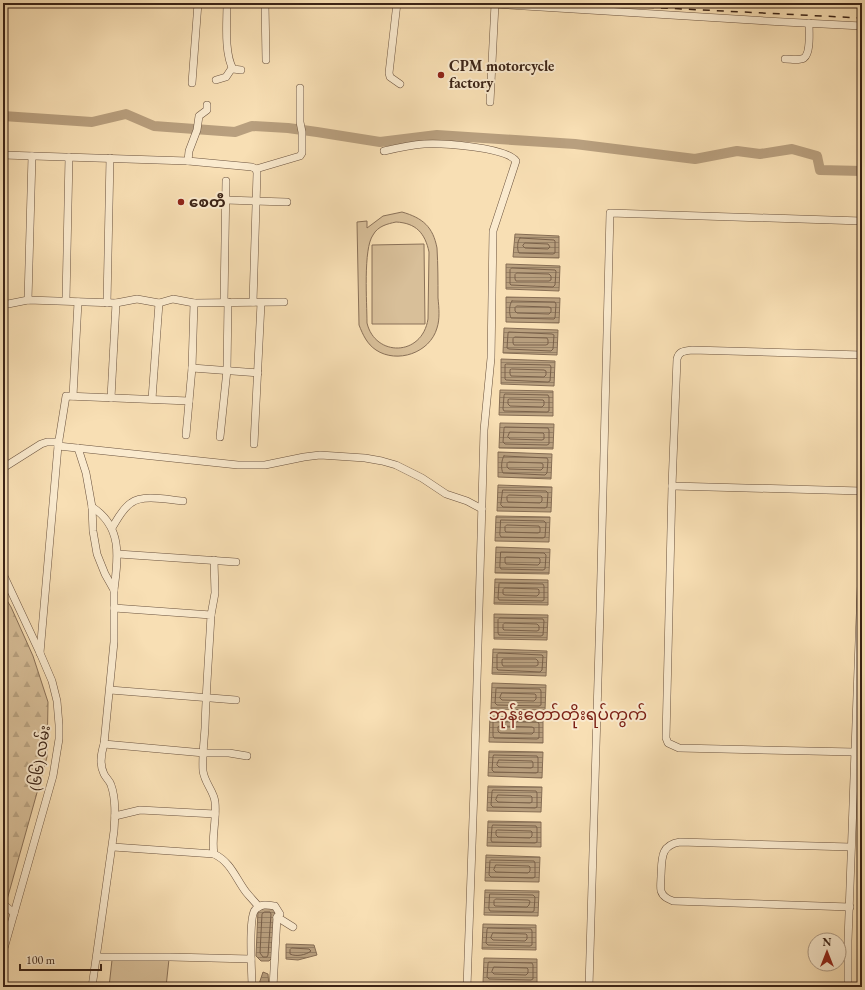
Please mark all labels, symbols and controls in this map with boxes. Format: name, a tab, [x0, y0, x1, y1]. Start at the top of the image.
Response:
place label: CPM motorcycle factory	[449, 56, 554, 92]
marker: CPM motorcycle factory	[436, 70, 446, 80]
place label: စေတီ	[189, 192, 226, 211]
marker: စေတီ	[176, 197, 186, 207]
district label: ဘုန်းတော်တိုးရပ်ကွက်	[489, 703, 647, 729]
street label: (၆၆) လမ်း	[25, 724, 54, 792]
north arrow	[807, 932, 847, 972]
text: N	[823, 935, 832, 949]
scale bar	[20, 946, 101, 972]
text: 100 m	[26, 952, 56, 968]

